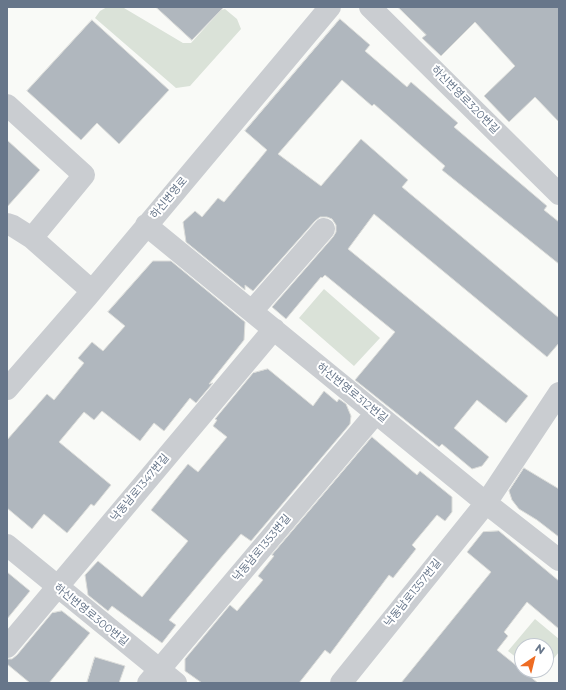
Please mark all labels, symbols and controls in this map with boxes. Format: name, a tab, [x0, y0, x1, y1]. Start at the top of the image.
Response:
street label: 하신번영로320번길	[428, 63, 502, 137]
street label: 하신번영로	[148, 174, 190, 222]
street label: 하신번영로312번길	[314, 360, 390, 426]
street label: 낙동남로1347번길	[108, 452, 172, 524]
street label: 낙동남로1353번길	[230, 512, 294, 584]
street label: 낙동남로1357번길	[382, 556, 444, 630]
street label: 하신번영로300번길	[51, 581, 131, 649]
north arrow	[514, 638, 554, 678]
text: N	[533, 641, 548, 657]

